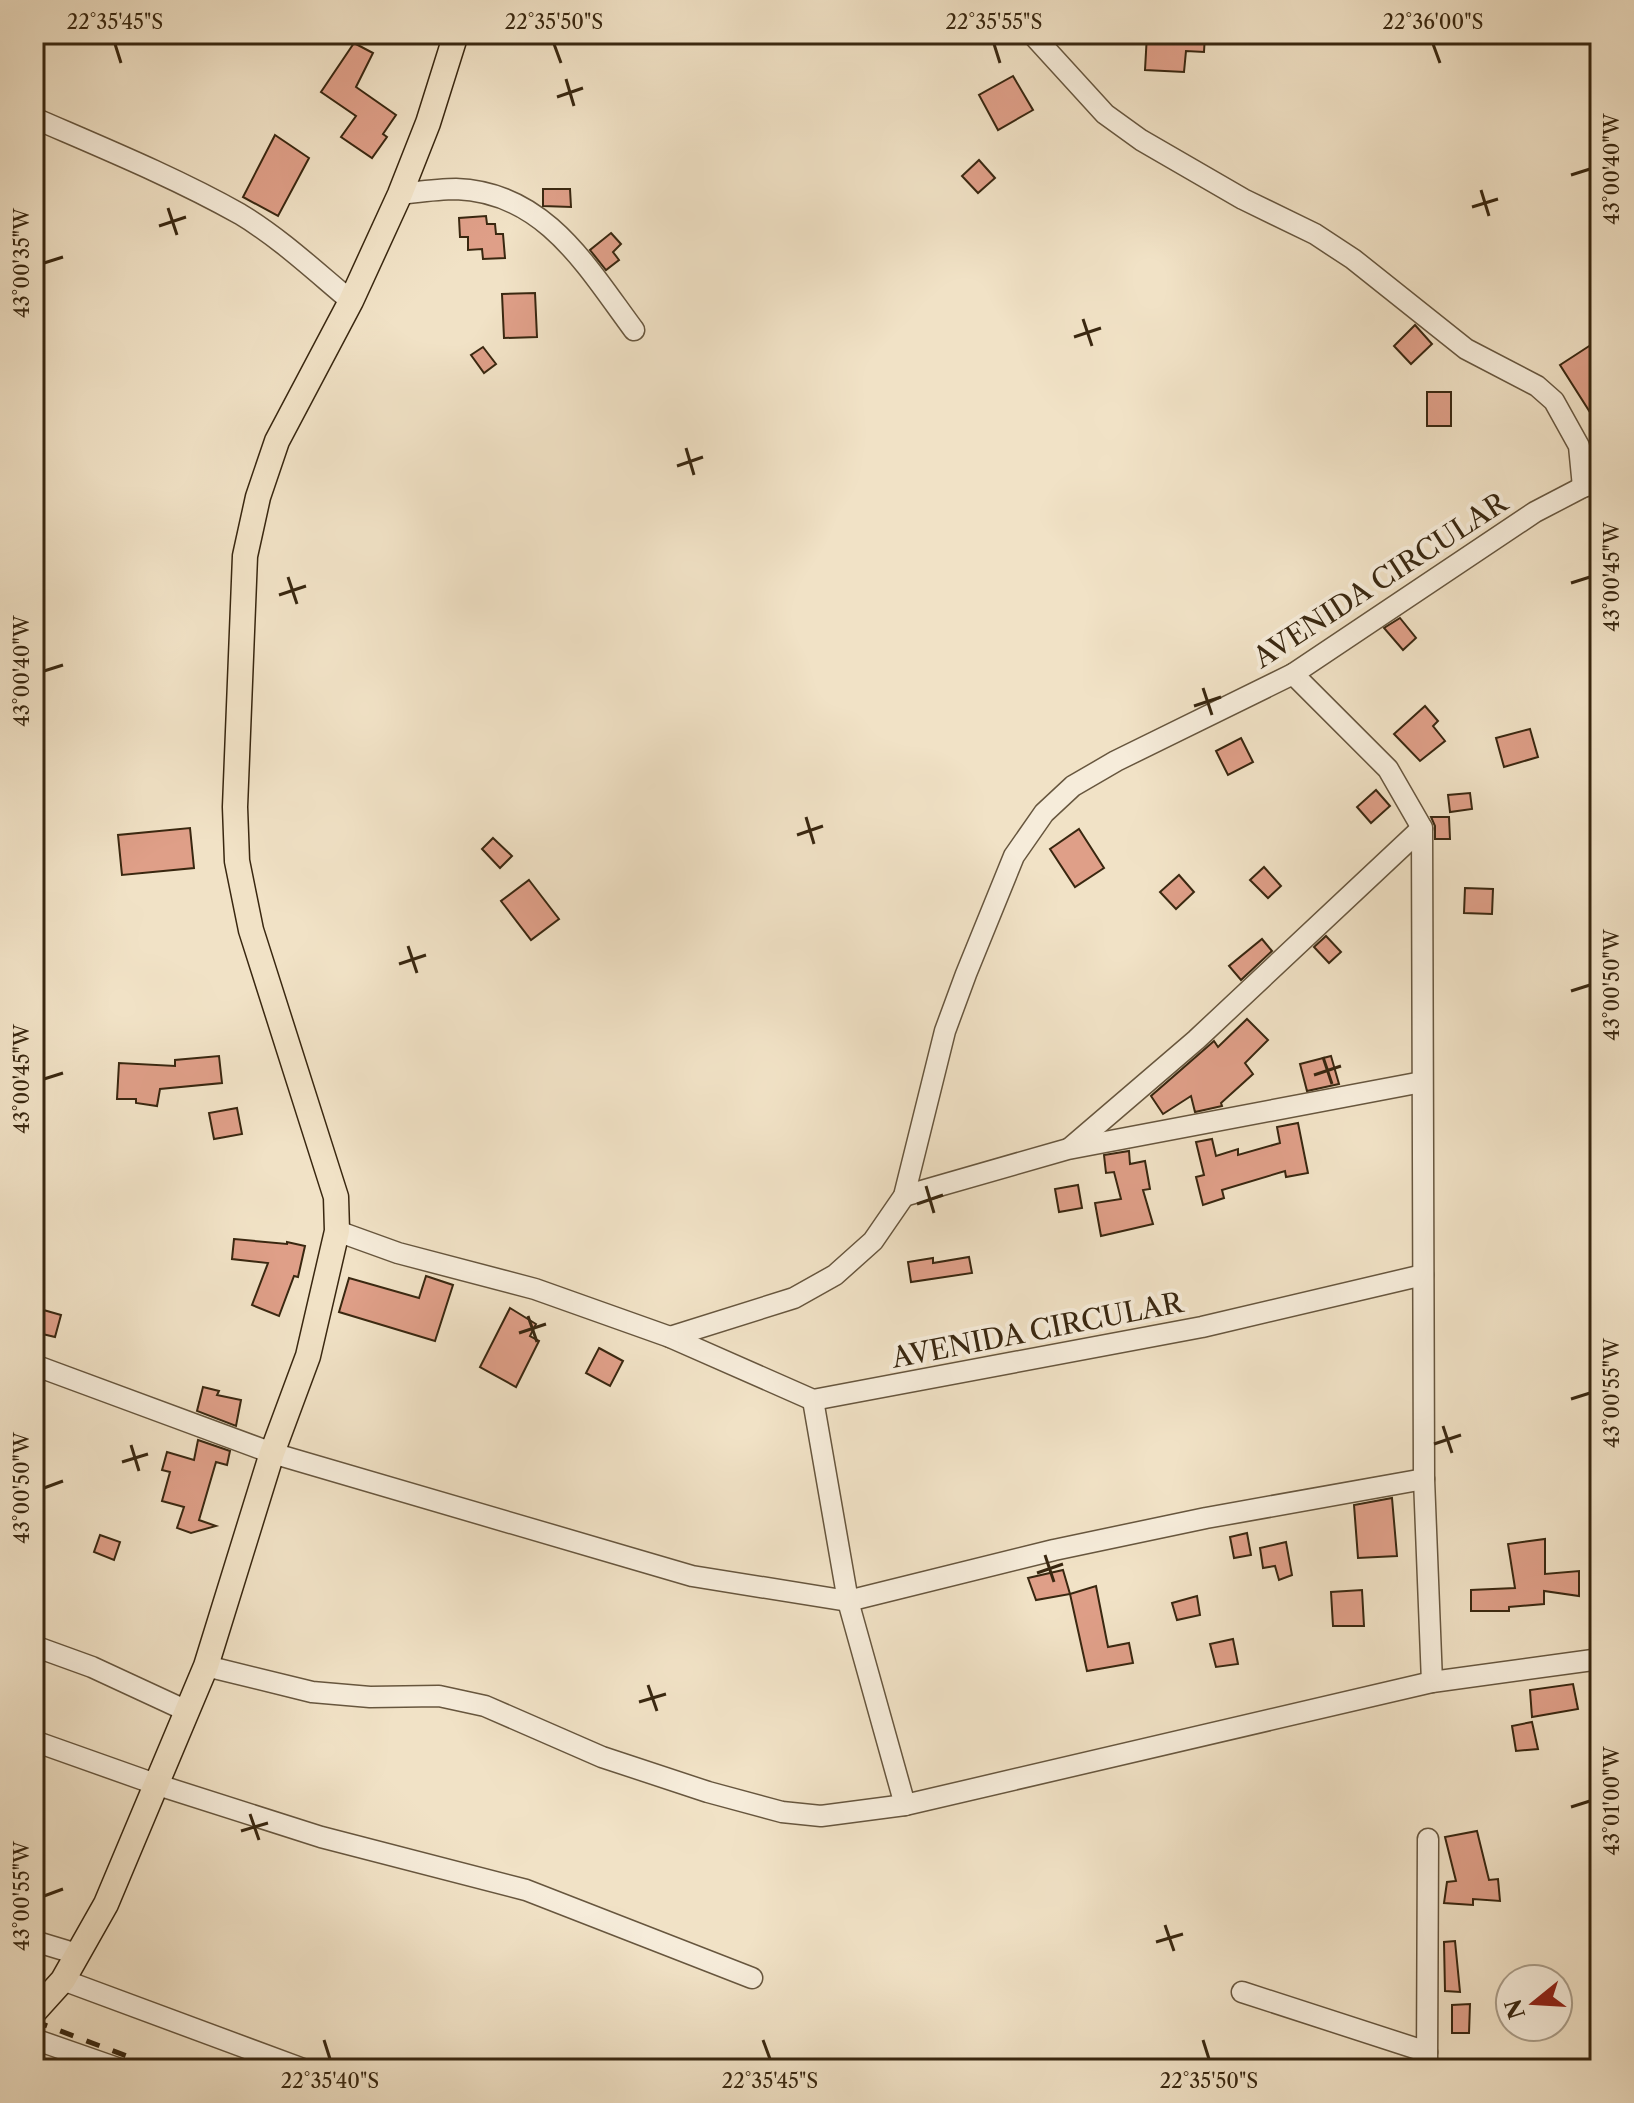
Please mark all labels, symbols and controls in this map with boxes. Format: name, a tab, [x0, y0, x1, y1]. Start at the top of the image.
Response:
text: 22°35'45"S	[67, 10, 163, 34]
text: 22°35'50"S	[505, 10, 603, 34]
text: 22°35'55"S	[946, 10, 1042, 34]
text: 22°36'00"S	[1382, 10, 1484, 34]
text: 43°00'40"W	[1600, 112, 1624, 225]
text: 43°00'35"W	[10, 207, 34, 318]
street label: AVENIDA CIRCULAR	[1246, 484, 1515, 675]
text: 43°00'45"W	[1600, 521, 1624, 632]
text: 43°00'40"W	[10, 614, 34, 727]
text: 43°00'50"W	[1600, 928, 1624, 1041]
text: 43°00'45"W	[10, 1023, 34, 1134]
street label: AVENIDA CIRCULAR	[888, 1285, 1187, 1375]
text: 43°00'55"W	[1600, 1337, 1624, 1448]
text: 43°00'50"W	[10, 1431, 34, 1544]
text: 43°01'00"W	[1600, 1745, 1624, 1856]
text: 43°00'55"W	[10, 1840, 34, 1951]
north arrow	[1494, 1963, 1574, 2043]
text: N	[1500, 1996, 1531, 2022]
text: 22°35'40"S	[281, 2069, 379, 2093]
text: 22°35'45"S	[722, 2069, 818, 2093]
text: 22°35'50"S	[1160, 2069, 1258, 2093]

